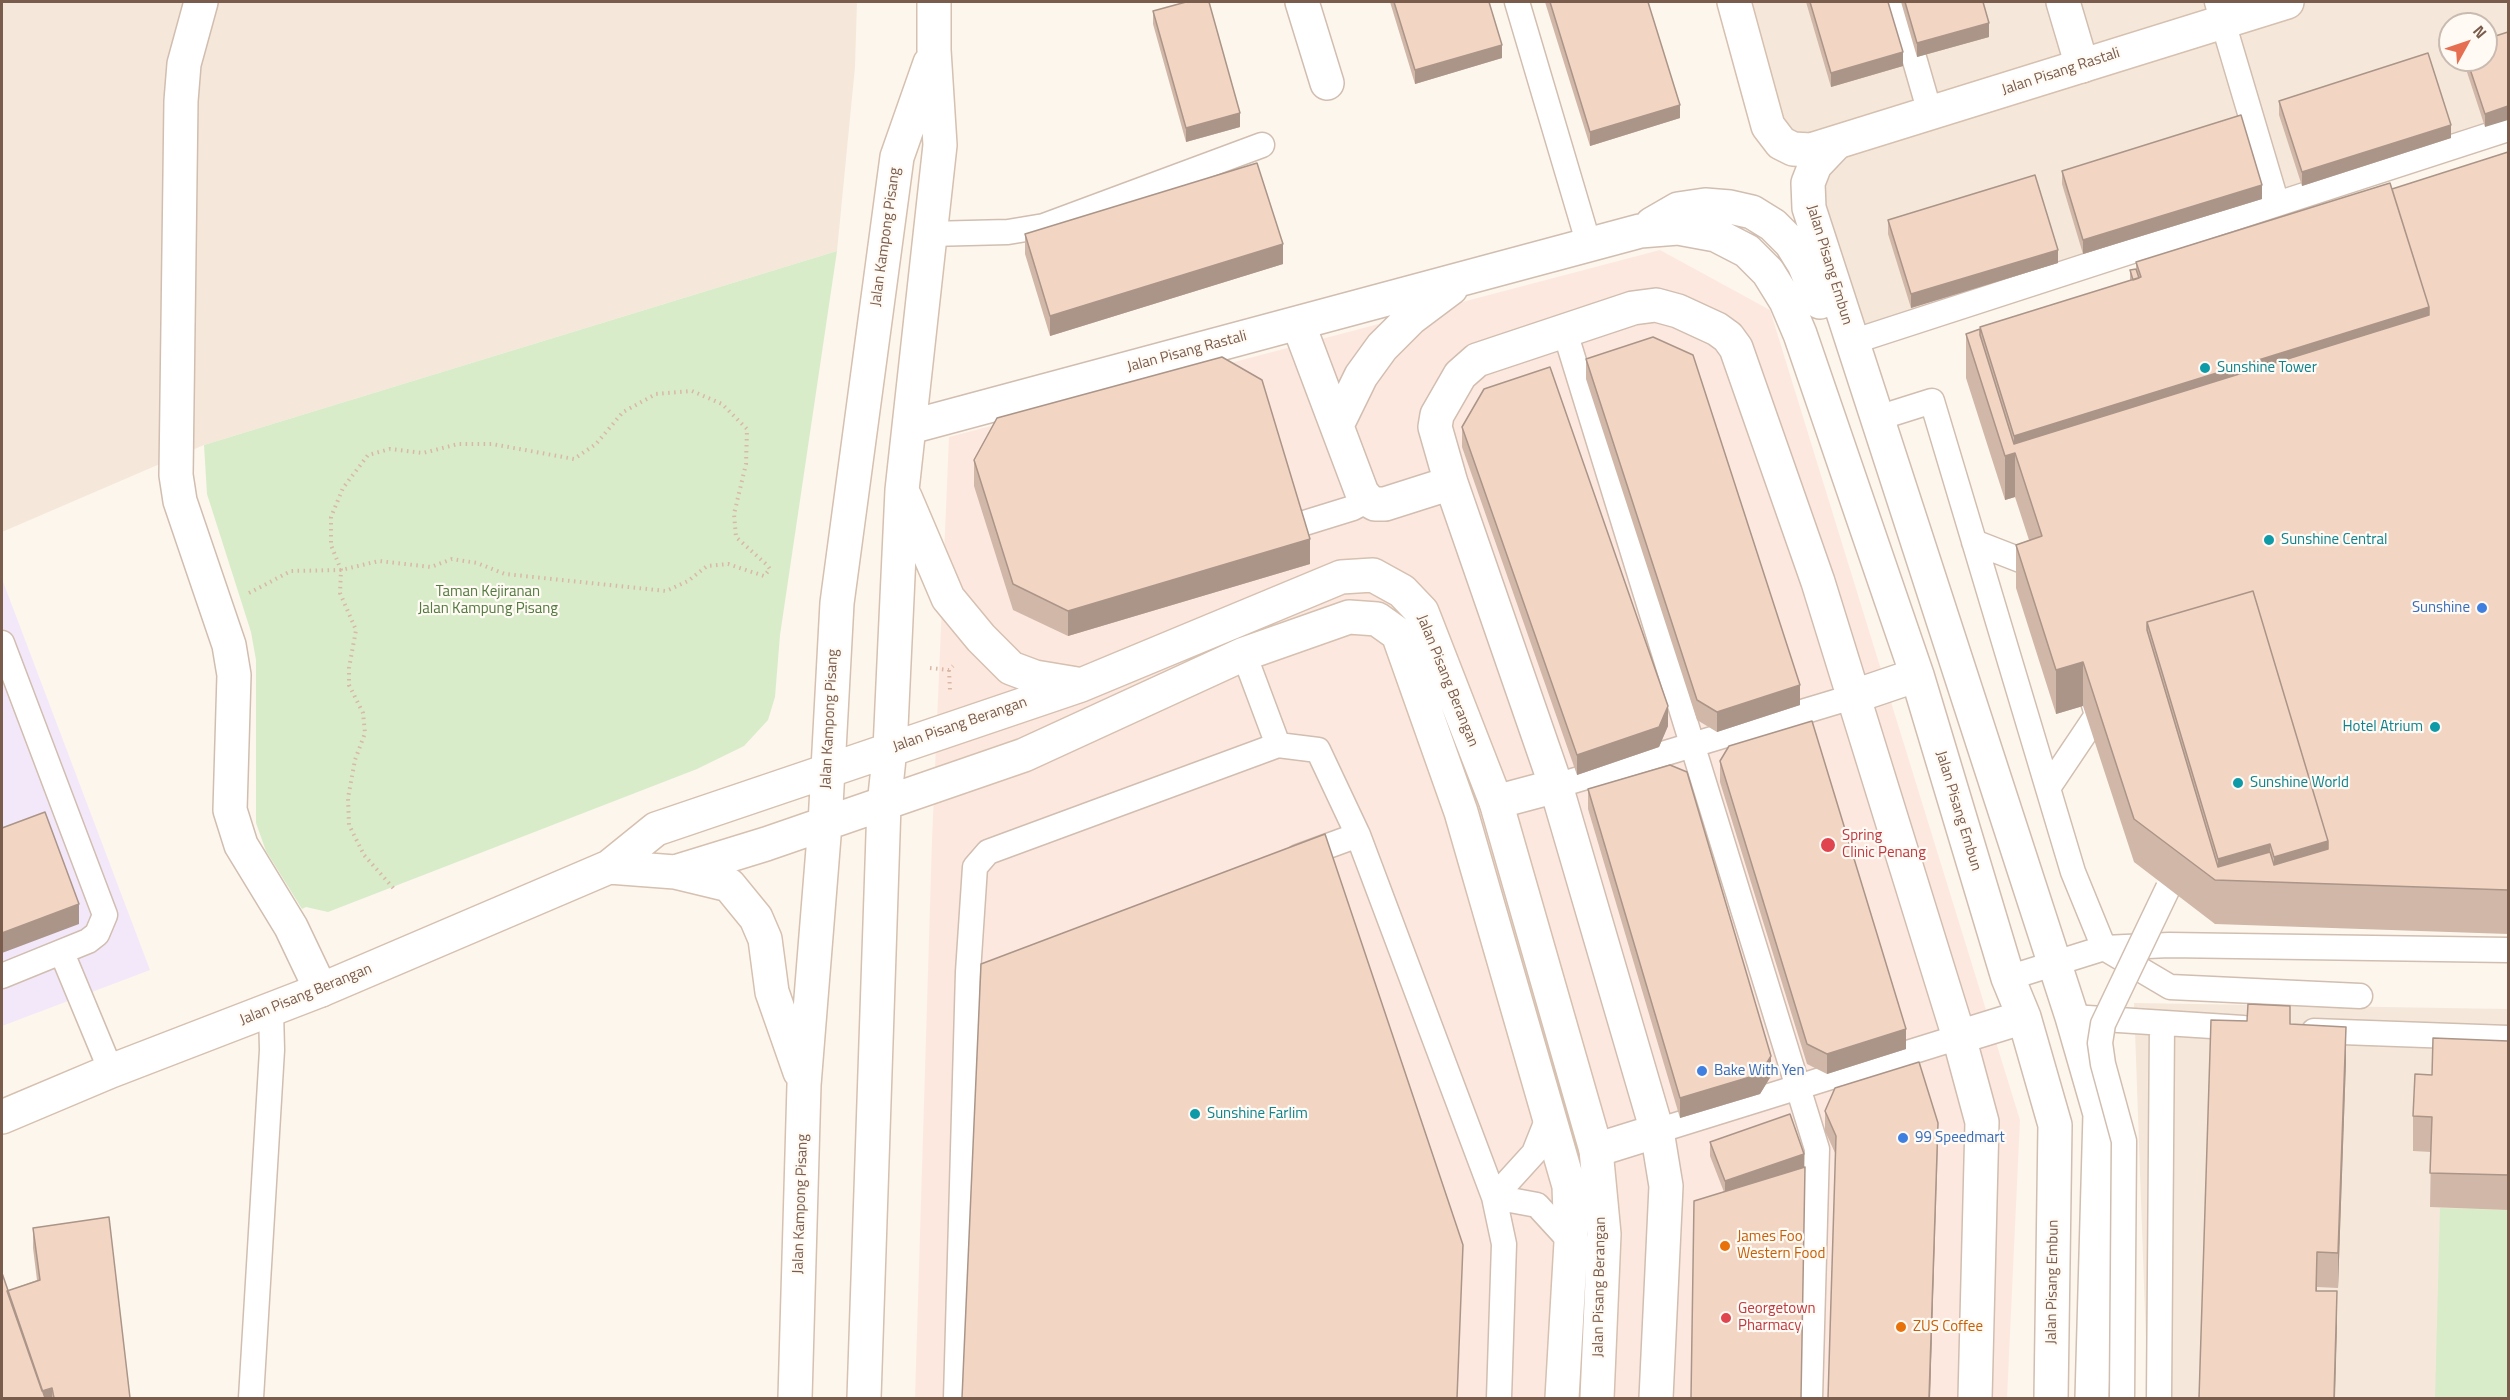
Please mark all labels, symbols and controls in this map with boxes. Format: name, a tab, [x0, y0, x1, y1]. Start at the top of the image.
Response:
north arrow	[2438, 12, 2498, 72]
text: N	[2467, 20, 2493, 44]
street label: Jalan Pisang Rastali	[2000, 44, 2122, 100]
street label: Jalan Kampong Pisang	[867, 166, 905, 308]
street label: Jalan Pisang Embun	[1802, 203, 1856, 327]
street label: Jalan Pisang Rastali	[1125, 327, 1249, 377]
place label: Sunshine Tower	[2217, 359, 2317, 377]
marker: Sunshine Tower	[2198, 361, 2212, 375]
place label: Sunshine Central	[2281, 531, 2387, 549]
marker: Sunshine Central	[2262, 533, 2276, 547]
park label: Taman Kejiranan Jalan Kampung Pisang	[418, 583, 558, 618]
place label: Sunshine	[2412, 599, 2470, 617]
marker: Sunshine	[2475, 601, 2489, 615]
street label: Jalan Pisang Berangan	[1412, 612, 1482, 750]
street label: Jalan Kampong Pisang	[817, 649, 843, 789]
street label: Jalan Pisang Berangan	[891, 694, 1029, 756]
place label: Hotel Atrium	[2343, 718, 2423, 736]
marker: Hotel Atrium	[2428, 720, 2442, 734]
street label: Jalan Pisang Embun	[1931, 749, 1985, 873]
place label: Sunshine World	[2250, 774, 2349, 792]
marker: Sunshine World	[2231, 776, 2245, 790]
place label: Spring Clinic Penang	[1842, 827, 1926, 862]
marker: Spring Clinic Penang	[1819, 836, 1837, 854]
street label: Jalan Pisang Berangan	[237, 960, 375, 1030]
place label: Bake With Yen	[1714, 1062, 1804, 1080]
marker: Bake With Yen	[1695, 1064, 1709, 1078]
place label: Sunshine Farlim	[1207, 1105, 1308, 1123]
marker: Sunshine Farlim	[1188, 1107, 1202, 1121]
place label: 99 Speedmart	[1915, 1129, 2005, 1147]
marker: 99 Speedmart	[1896, 1131, 1910, 1145]
street label: Jalan Kampong Pisang	[790, 1134, 812, 1274]
street label: Jalan Pisang Berangan	[1590, 1216, 1610, 1358]
street label: Jalan Pisang Embun	[2043, 1220, 2063, 1344]
place label: James Foo Western Food	[1737, 1228, 1825, 1263]
marker: James Foo Western Food	[1718, 1239, 1732, 1253]
place label: Georgetown Pharmacy	[1738, 1300, 1816, 1335]
marker: Georgetown Pharmacy	[1719, 1311, 1733, 1325]
place label: ZUS Coffee	[1913, 1318, 1983, 1336]
marker: ZUS Coffee	[1894, 1320, 1908, 1334]

